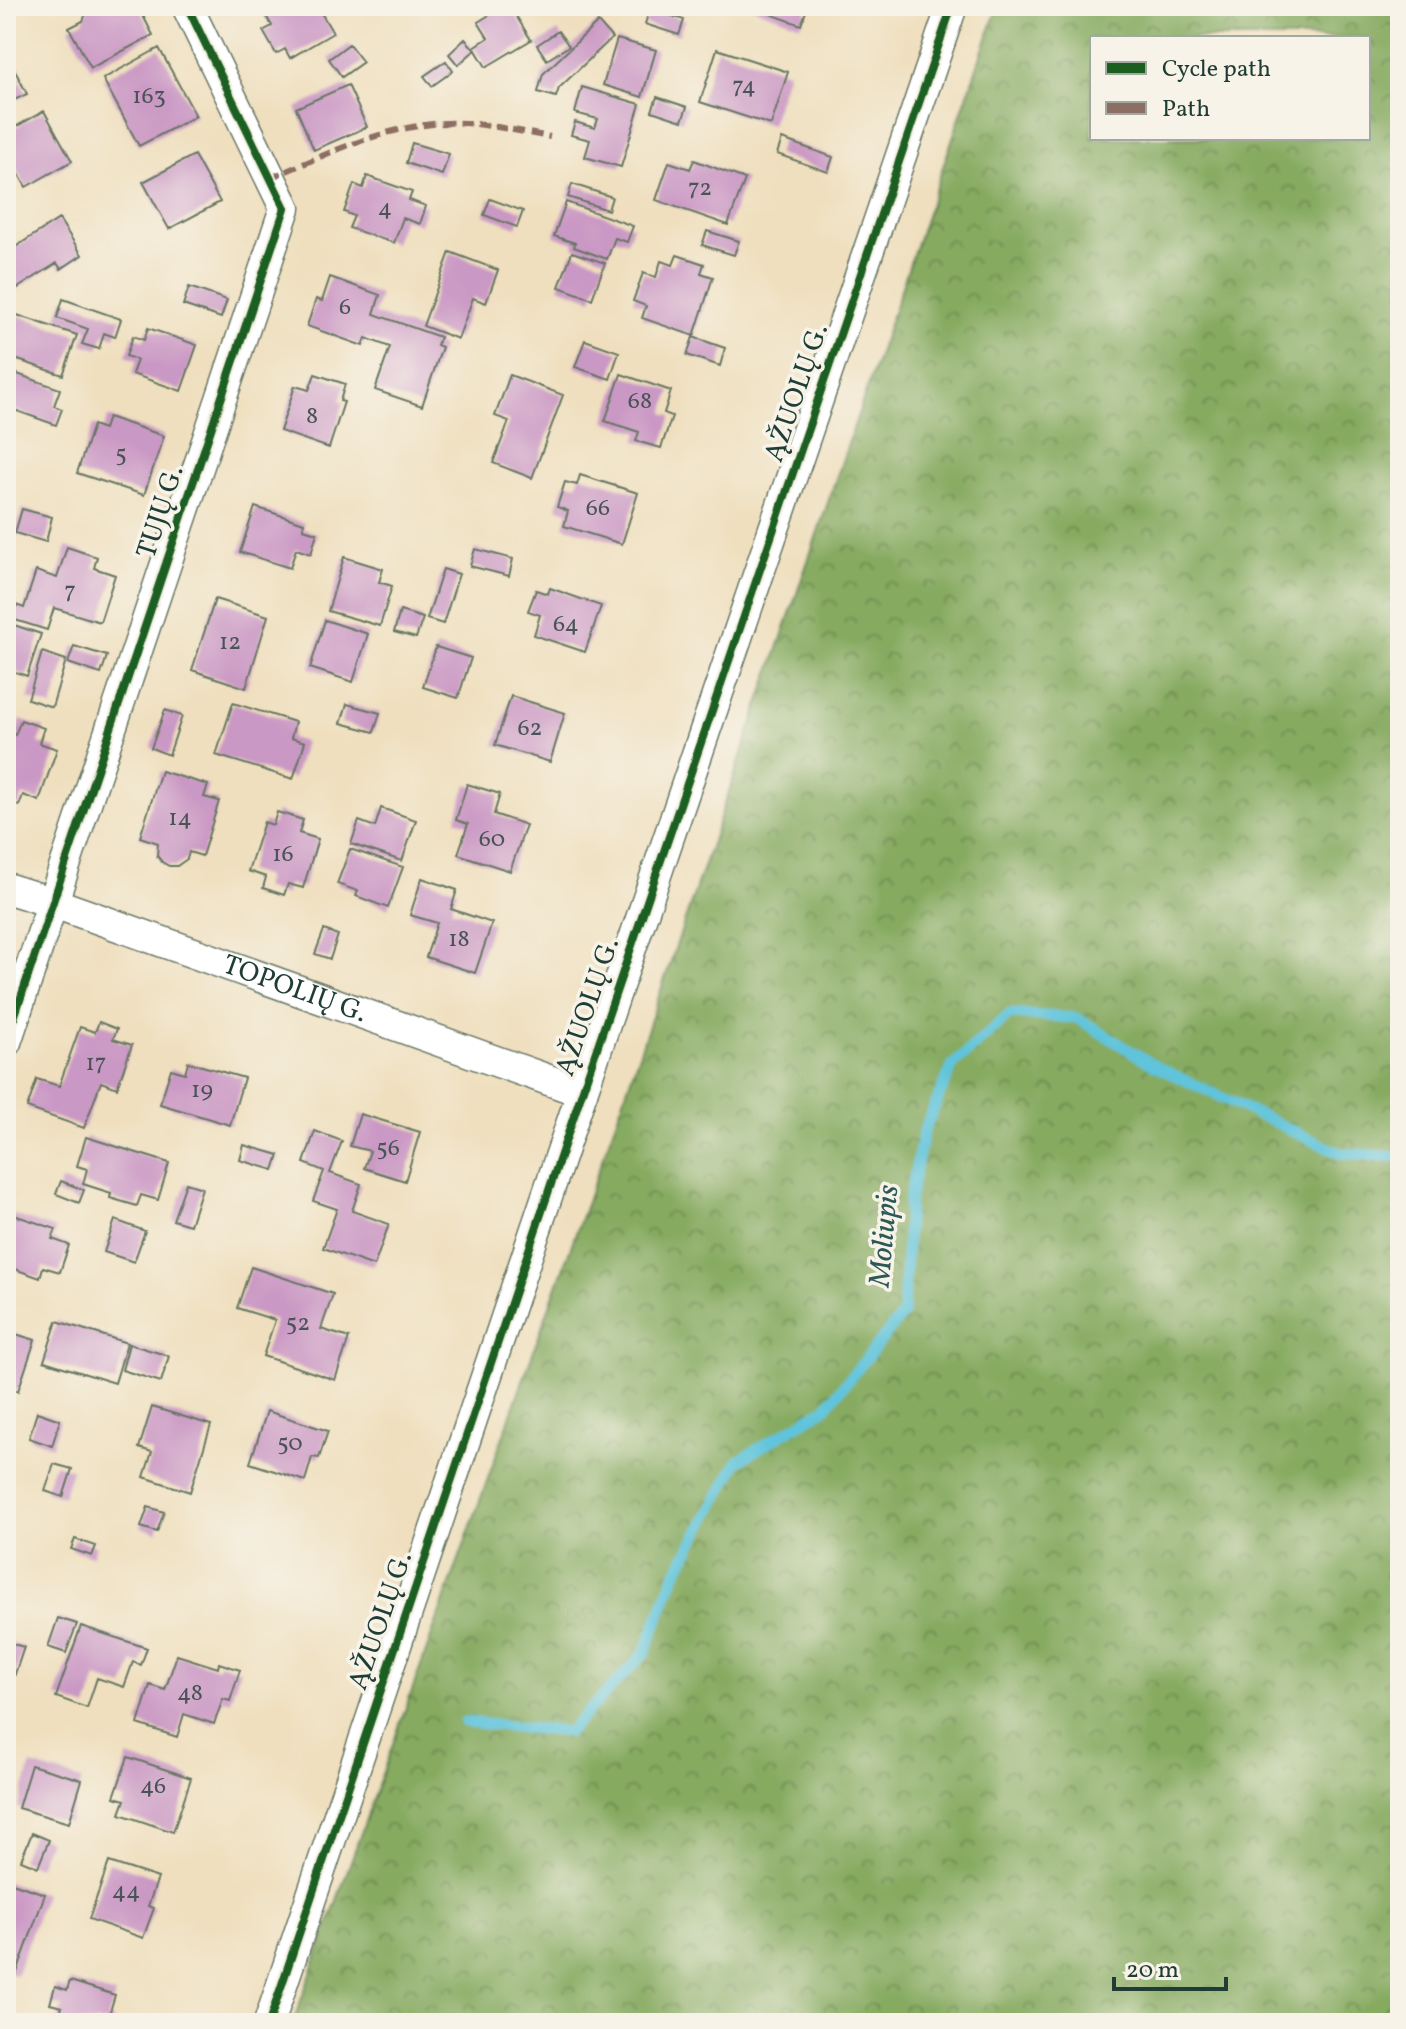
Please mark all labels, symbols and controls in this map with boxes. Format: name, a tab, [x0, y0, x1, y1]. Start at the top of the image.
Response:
legend	[1090, 36, 1370, 140]
text: Cycle path	[1162, 53, 1271, 87]
house number: 74	[732, 70, 756, 104]
house number: 163	[132, 80, 166, 114]
text: Path	[1162, 93, 1210, 127]
house number: 72	[688, 172, 712, 206]
house number: 4	[378, 192, 392, 226]
house number: 6	[339, 291, 351, 325]
street label: ĄŽUOLŲ G.	[755, 319, 839, 467]
house number: 68	[628, 385, 652, 419]
house number: 8	[306, 400, 318, 434]
house number: 5	[115, 438, 127, 472]
street label: TUJŲ G.	[128, 460, 194, 564]
house number: 66	[586, 492, 610, 526]
house number: 7	[64, 575, 76, 609]
house number: 64	[553, 608, 579, 642]
house number: 12	[219, 626, 241, 660]
house number: 62	[517, 712, 543, 746]
house number: 14	[168, 802, 192, 836]
house number: 60	[479, 823, 505, 857]
house number: 16	[272, 838, 294, 872]
house number: 18	[448, 923, 470, 957]
street label: ĄŽUOLŲ G.	[546, 933, 630, 1081]
street label: TOPOLIŲ G.	[217, 945, 372, 1033]
house number: 17	[86, 1047, 106, 1081]
house number: 19	[191, 1074, 213, 1108]
house number: 56	[376, 1132, 400, 1166]
water label: Moliupis	[860, 1183, 910, 1290]
house number: 52	[286, 1307, 310, 1341]
house number: 50	[277, 1427, 303, 1461]
street label: ĄŽUOLŲ G.	[339, 1547, 423, 1695]
house number: 48	[177, 1677, 203, 1711]
house number: 46	[140, 1770, 166, 1804]
house number: 44	[112, 1875, 140, 1909]
scale bar	[1114, 1941, 1226, 1991]
text: 20 m	[1126, 1954, 1179, 1988]

